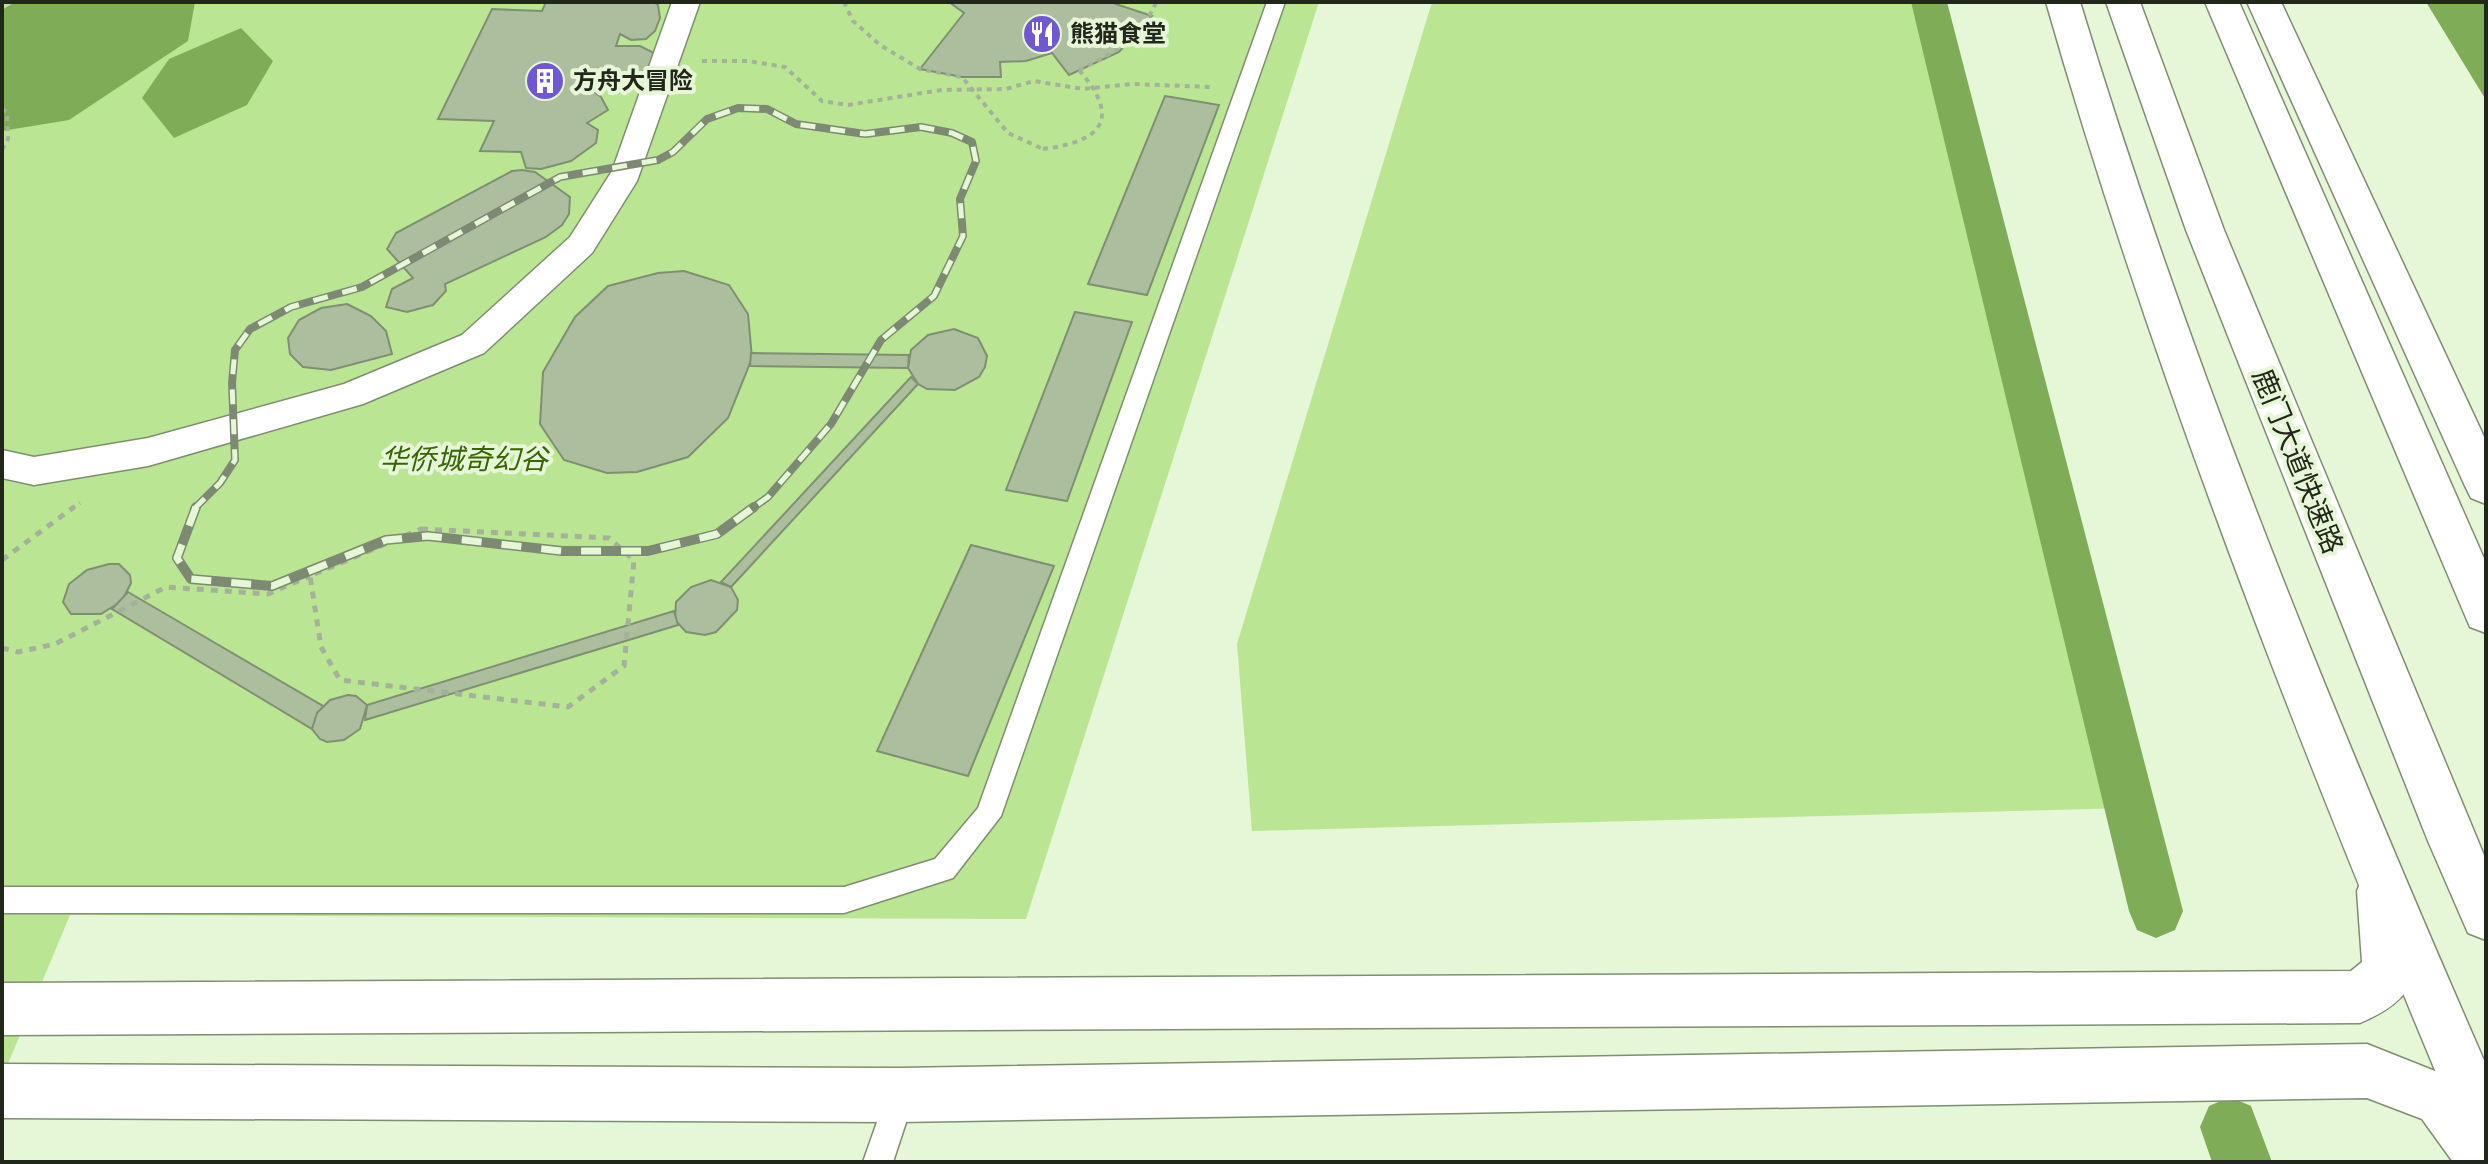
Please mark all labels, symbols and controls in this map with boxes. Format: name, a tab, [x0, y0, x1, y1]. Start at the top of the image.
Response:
restaurant icon: 熊猫食堂	[1021, 13, 1063, 55]
place label: 熊猫食堂	[1070, 17, 1166, 49]
building icon: 方舟大冒险	[524, 60, 566, 102]
place label: 方舟大冒险	[573, 64, 693, 96]
street label: 鹿门大道快速路	[2245, 363, 2352, 559]
park label: 华侨城奇幻谷	[380, 440, 551, 477]

